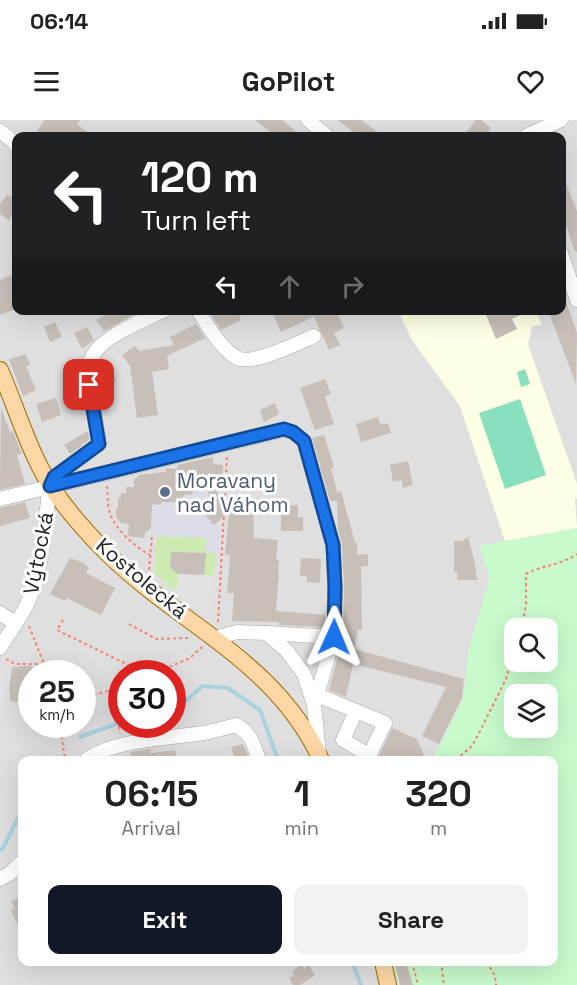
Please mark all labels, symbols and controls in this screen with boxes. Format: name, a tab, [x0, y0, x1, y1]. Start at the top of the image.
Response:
text: 06:14	[30, 7, 88, 35]
text: GoPilot	[242, 64, 335, 99]
icon: menu	[30, 65, 63, 98]
icon: heart	[514, 65, 547, 98]
text: 120 m	[141, 151, 259, 204]
icon: left	[42, 156, 120, 234]
text: Turn left	[141, 203, 251, 238]
icon: left	[210, 270, 243, 303]
icon: ahead	[273, 270, 306, 303]
icon: right	[336, 270, 369, 303]
pin	[63, 359, 114, 410]
icon: arrive	[72, 368, 105, 401]
place label: Moravany nad Váhom	[177, 467, 289, 518]
marker: Moravany nad Váhom	[158, 485, 172, 499]
street label: Výtocká	[17, 509, 59, 597]
street label: Kostolecká	[91, 532, 193, 624]
position arrow	[302, 605, 366, 669]
map controls	[504, 618, 558, 738]
button: search	[504, 618, 558, 672]
speed limit sign: 30	[108, 660, 186, 738]
text: 25	[39, 672, 75, 711]
button: layers	[504, 684, 558, 738]
text: km/h	[39, 705, 75, 724]
text: 06:15	[104, 771, 198, 817]
text: 1	[294, 771, 310, 817]
text: 320	[405, 771, 472, 817]
text: Arrival	[122, 815, 181, 841]
text: min	[285, 815, 319, 841]
text: m	[430, 815, 447, 841]
button: Exit	[48, 885, 282, 954]
button: Share	[294, 885, 528, 954]

